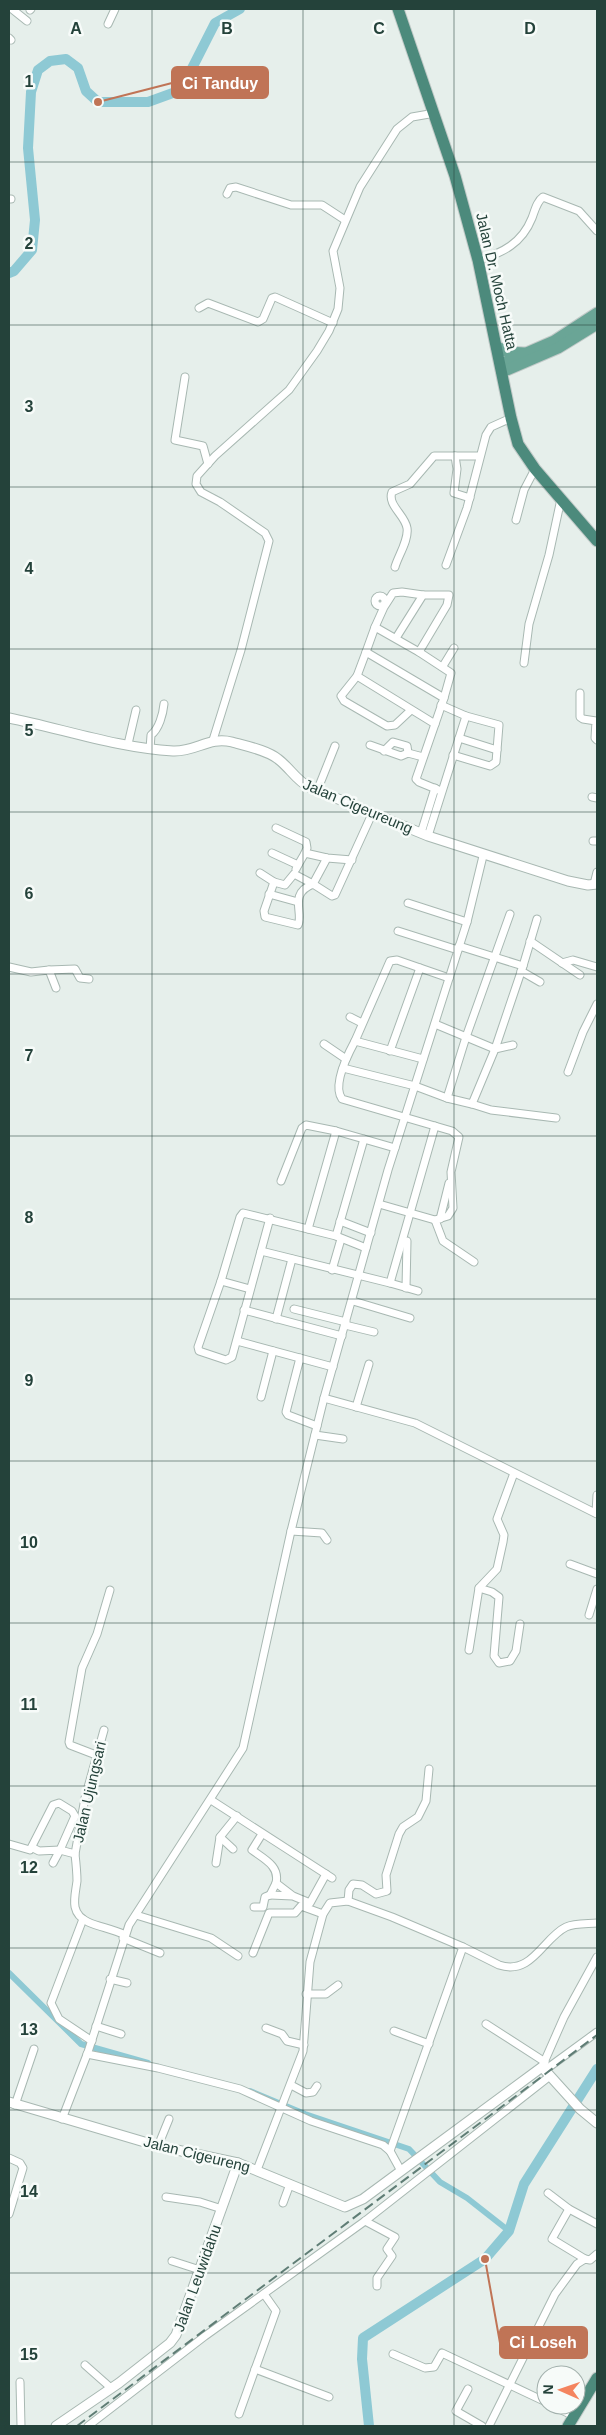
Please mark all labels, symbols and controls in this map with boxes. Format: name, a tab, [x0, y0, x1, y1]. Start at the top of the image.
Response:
text: A	[70, 20, 82, 37]
text: B	[221, 20, 233, 37]
text: C	[373, 20, 385, 37]
text: D	[524, 20, 536, 37]
callout: Ci Tanduy	[172, 67, 268, 98]
text: 1	[25, 73, 34, 90]
text: Ci Tanduy	[182, 75, 258, 92]
street label: Jalan Dr. Moch Hatta	[473, 211, 521, 352]
text: 2	[25, 235, 34, 252]
text: 3	[25, 398, 34, 415]
text: 4	[25, 560, 34, 577]
text: 5	[25, 722, 34, 739]
street label: Jalan Cigeureung	[301, 775, 415, 837]
text: 6	[25, 885, 34, 902]
text: 7	[25, 1047, 34, 1064]
text: 8	[25, 1209, 34, 1226]
text: 9	[25, 1372, 34, 1389]
text: 10	[20, 1534, 38, 1551]
text: 11	[21, 1696, 38, 1713]
street label: Jalan Ujungsari	[69, 1740, 109, 1844]
text: 12	[20, 1859, 38, 1876]
text: 13	[20, 2021, 38, 2038]
street label: Jalan Cigeureng	[142, 2133, 252, 2175]
text: 14	[20, 2183, 38, 2200]
street label: Jalan Leuwidahu	[170, 2222, 224, 2334]
callout: Ci Loseh	[500, 2327, 587, 2358]
text: Ci Loseh	[509, 2334, 577, 2351]
text: 15	[20, 2346, 38, 2363]
north arrow	[536, 2365, 586, 2415]
text: N	[540, 2384, 556, 2395]

